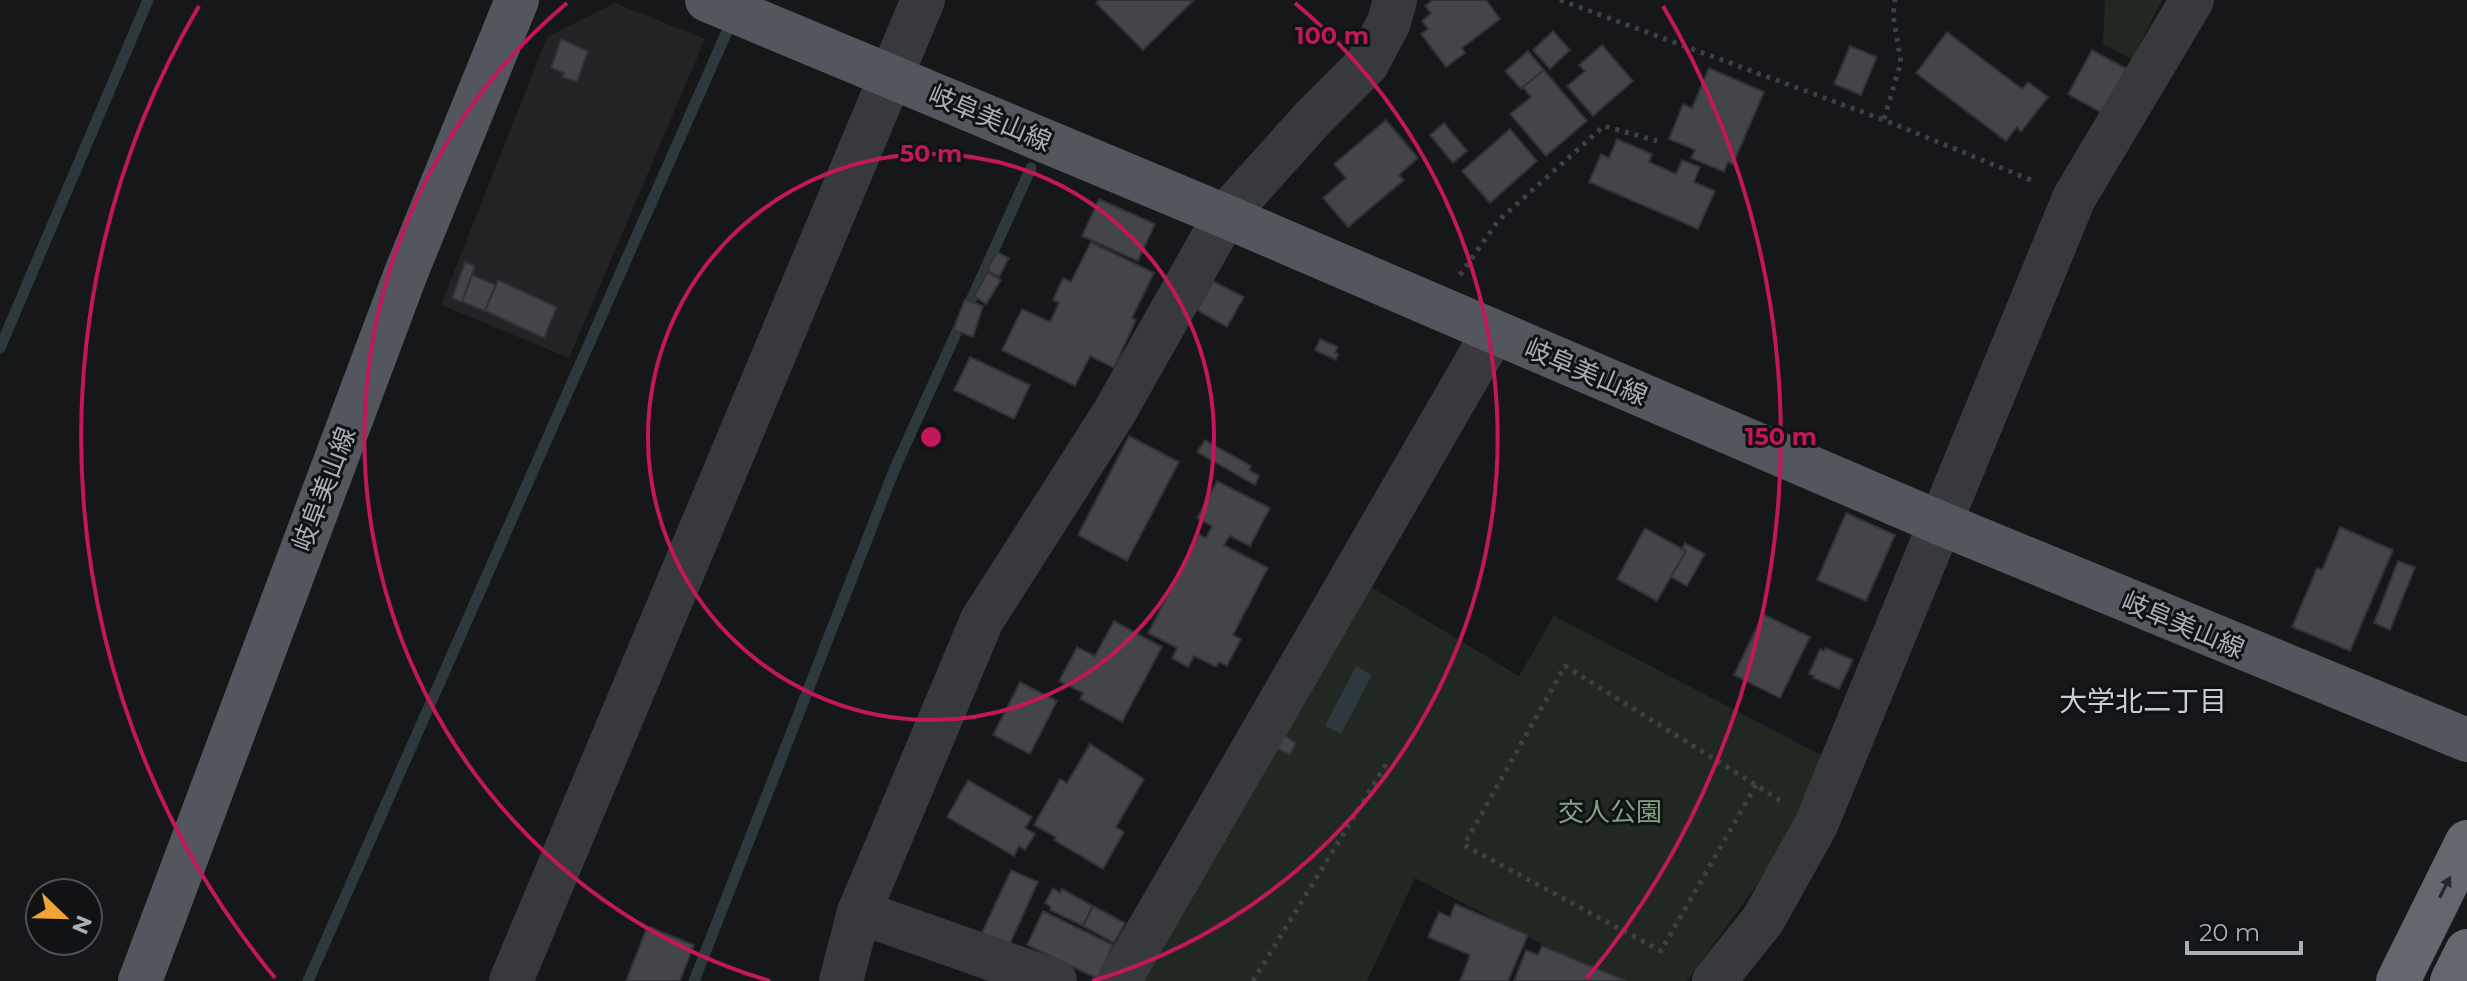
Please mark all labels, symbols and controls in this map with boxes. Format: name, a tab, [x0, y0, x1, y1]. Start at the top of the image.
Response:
text: 100 m	[1295, 21, 1369, 50]
street label: 岐阜美山線	[924, 78, 1056, 158]
text: 50 m	[900, 139, 962, 168]
street label: 岐阜美山線	[1520, 332, 1652, 412]
text: 150 m	[1745, 422, 1817, 451]
street label: 岐阜美山線	[286, 423, 362, 555]
centre of rings	[917, 423, 945, 451]
street label: 岐阜美山線	[2117, 585, 2249, 665]
district label: 大学北二丁目	[2059, 684, 2227, 718]
park label: 交人公園	[1558, 796, 1662, 828]
one-way arrow	[2438, 875, 2452, 898]
north arrow	[24, 877, 104, 957]
scale bar	[2187, 905, 2301, 955]
text: N	[66, 911, 98, 938]
text: 20 m	[2199, 918, 2260, 947]

